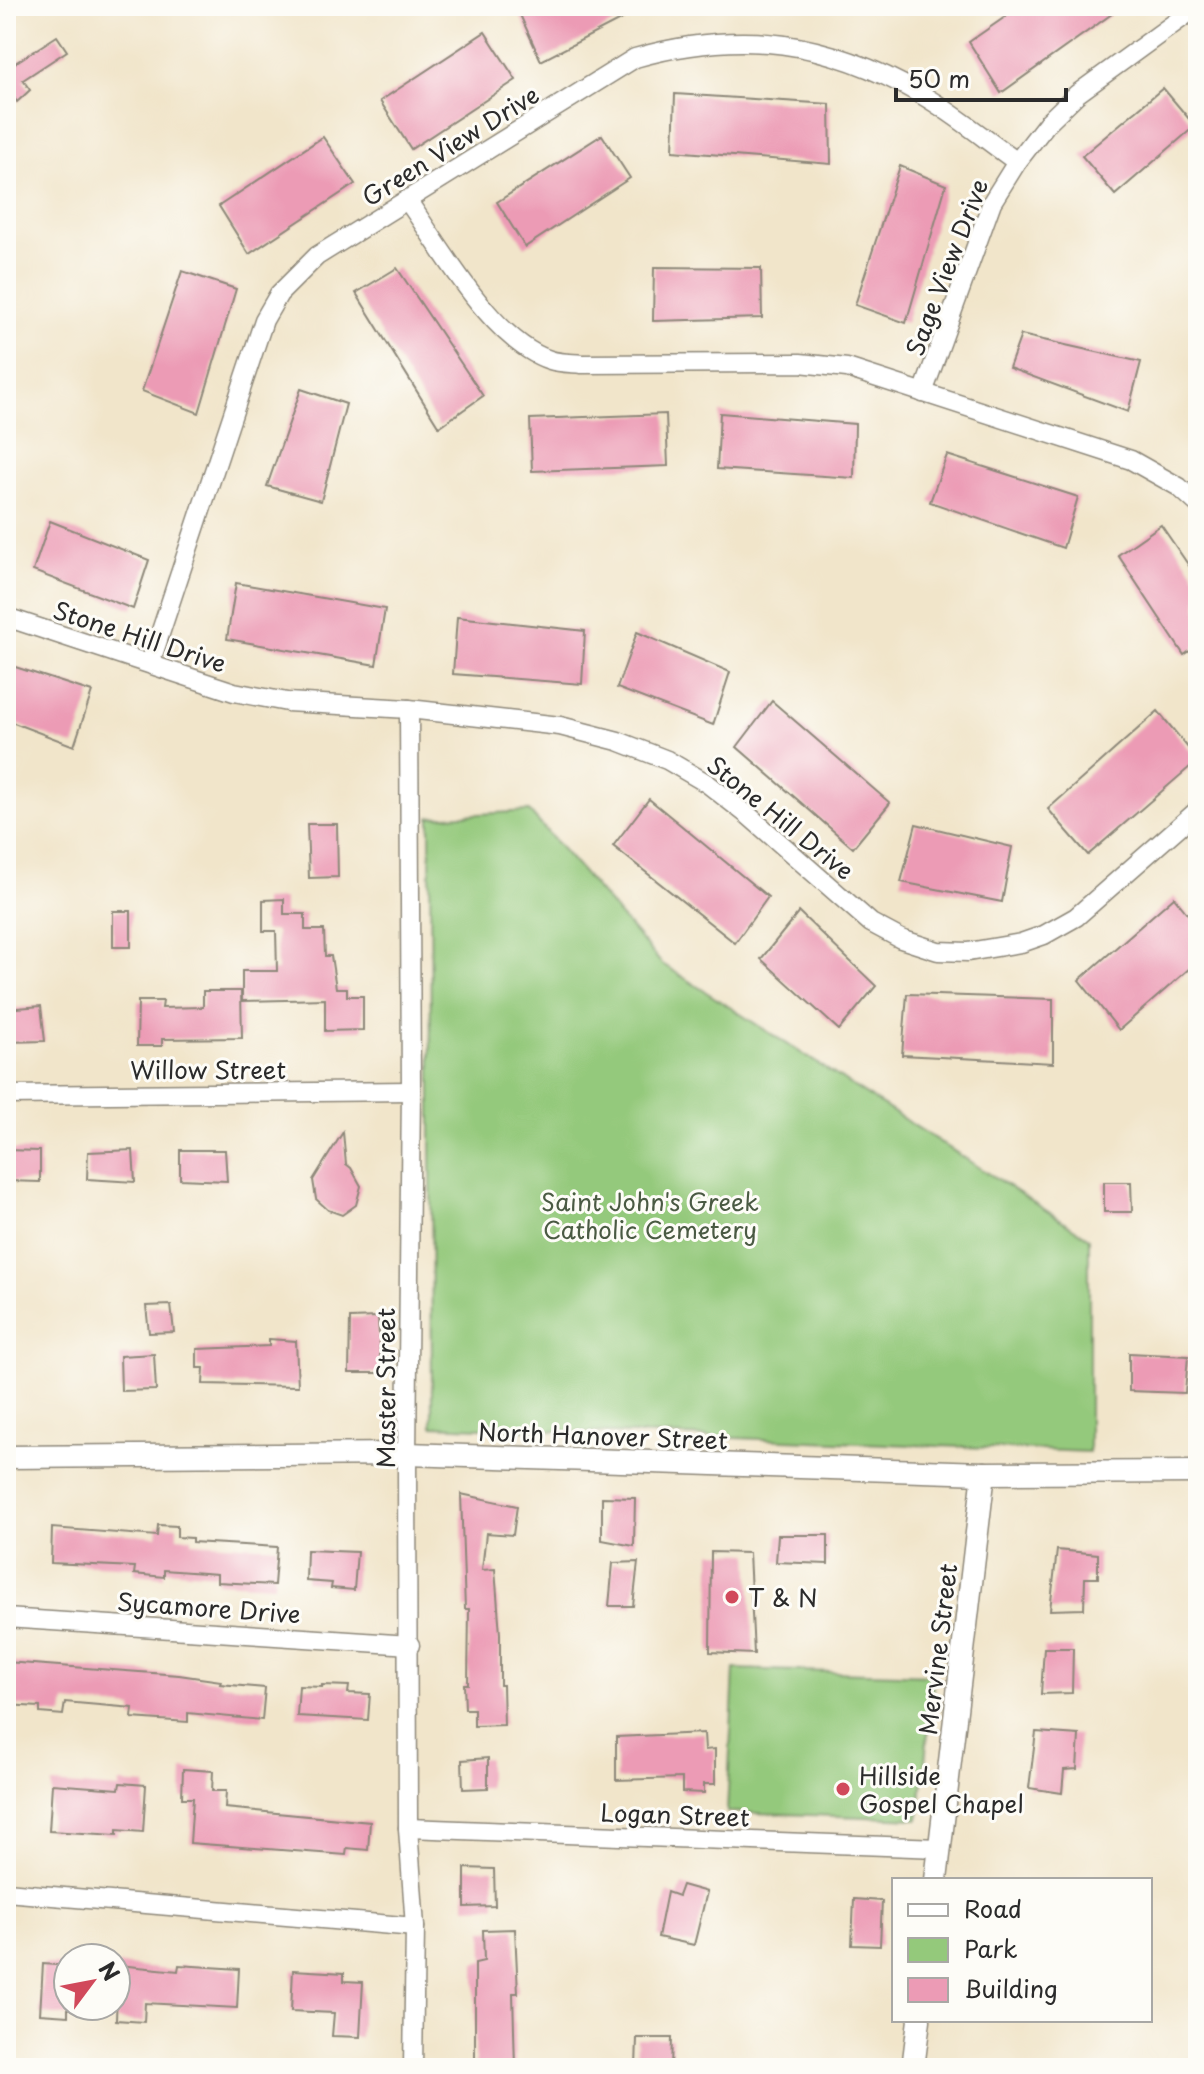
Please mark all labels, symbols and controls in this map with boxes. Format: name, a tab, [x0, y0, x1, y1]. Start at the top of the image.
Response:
scale bar	[896, 52, 1066, 102]
text: 50 m	[908, 60, 970, 96]
street label: Green View Drive	[354, 76, 546, 214]
street label: Sage View Drive	[896, 173, 996, 361]
street label: Stone Hill Drive	[49, 591, 231, 681]
street label: Stone Hill Drive	[700, 746, 862, 888]
street label: Willow Street	[130, 1051, 286, 1087]
park label: Saint John's Greek Catholic Cemetery	[541, 1183, 759, 1247]
street label: Master Street	[367, 1308, 403, 1468]
street label: North Hanover Street	[477, 1413, 729, 1457]
street label: Mervine Street	[909, 1561, 965, 1737]
place label: T & N	[748, 1579, 817, 1615]
street label: Sycamore Drive	[116, 1583, 302, 1631]
marker: T & N	[723, 1588, 741, 1606]
place label: Hillside Gospel Chapel	[859, 1757, 1024, 1821]
marker: Hillside Gospel Chapel	[834, 1780, 852, 1798]
street label: Logan Street	[600, 1793, 750, 1835]
legend	[892, 1878, 1152, 2022]
text: Road	[964, 1890, 1022, 1926]
text: Park	[964, 1930, 1018, 1966]
north arrow	[52, 1942, 132, 2022]
text: N	[92, 1954, 129, 1987]
text: Building	[964, 1970, 1058, 2006]

